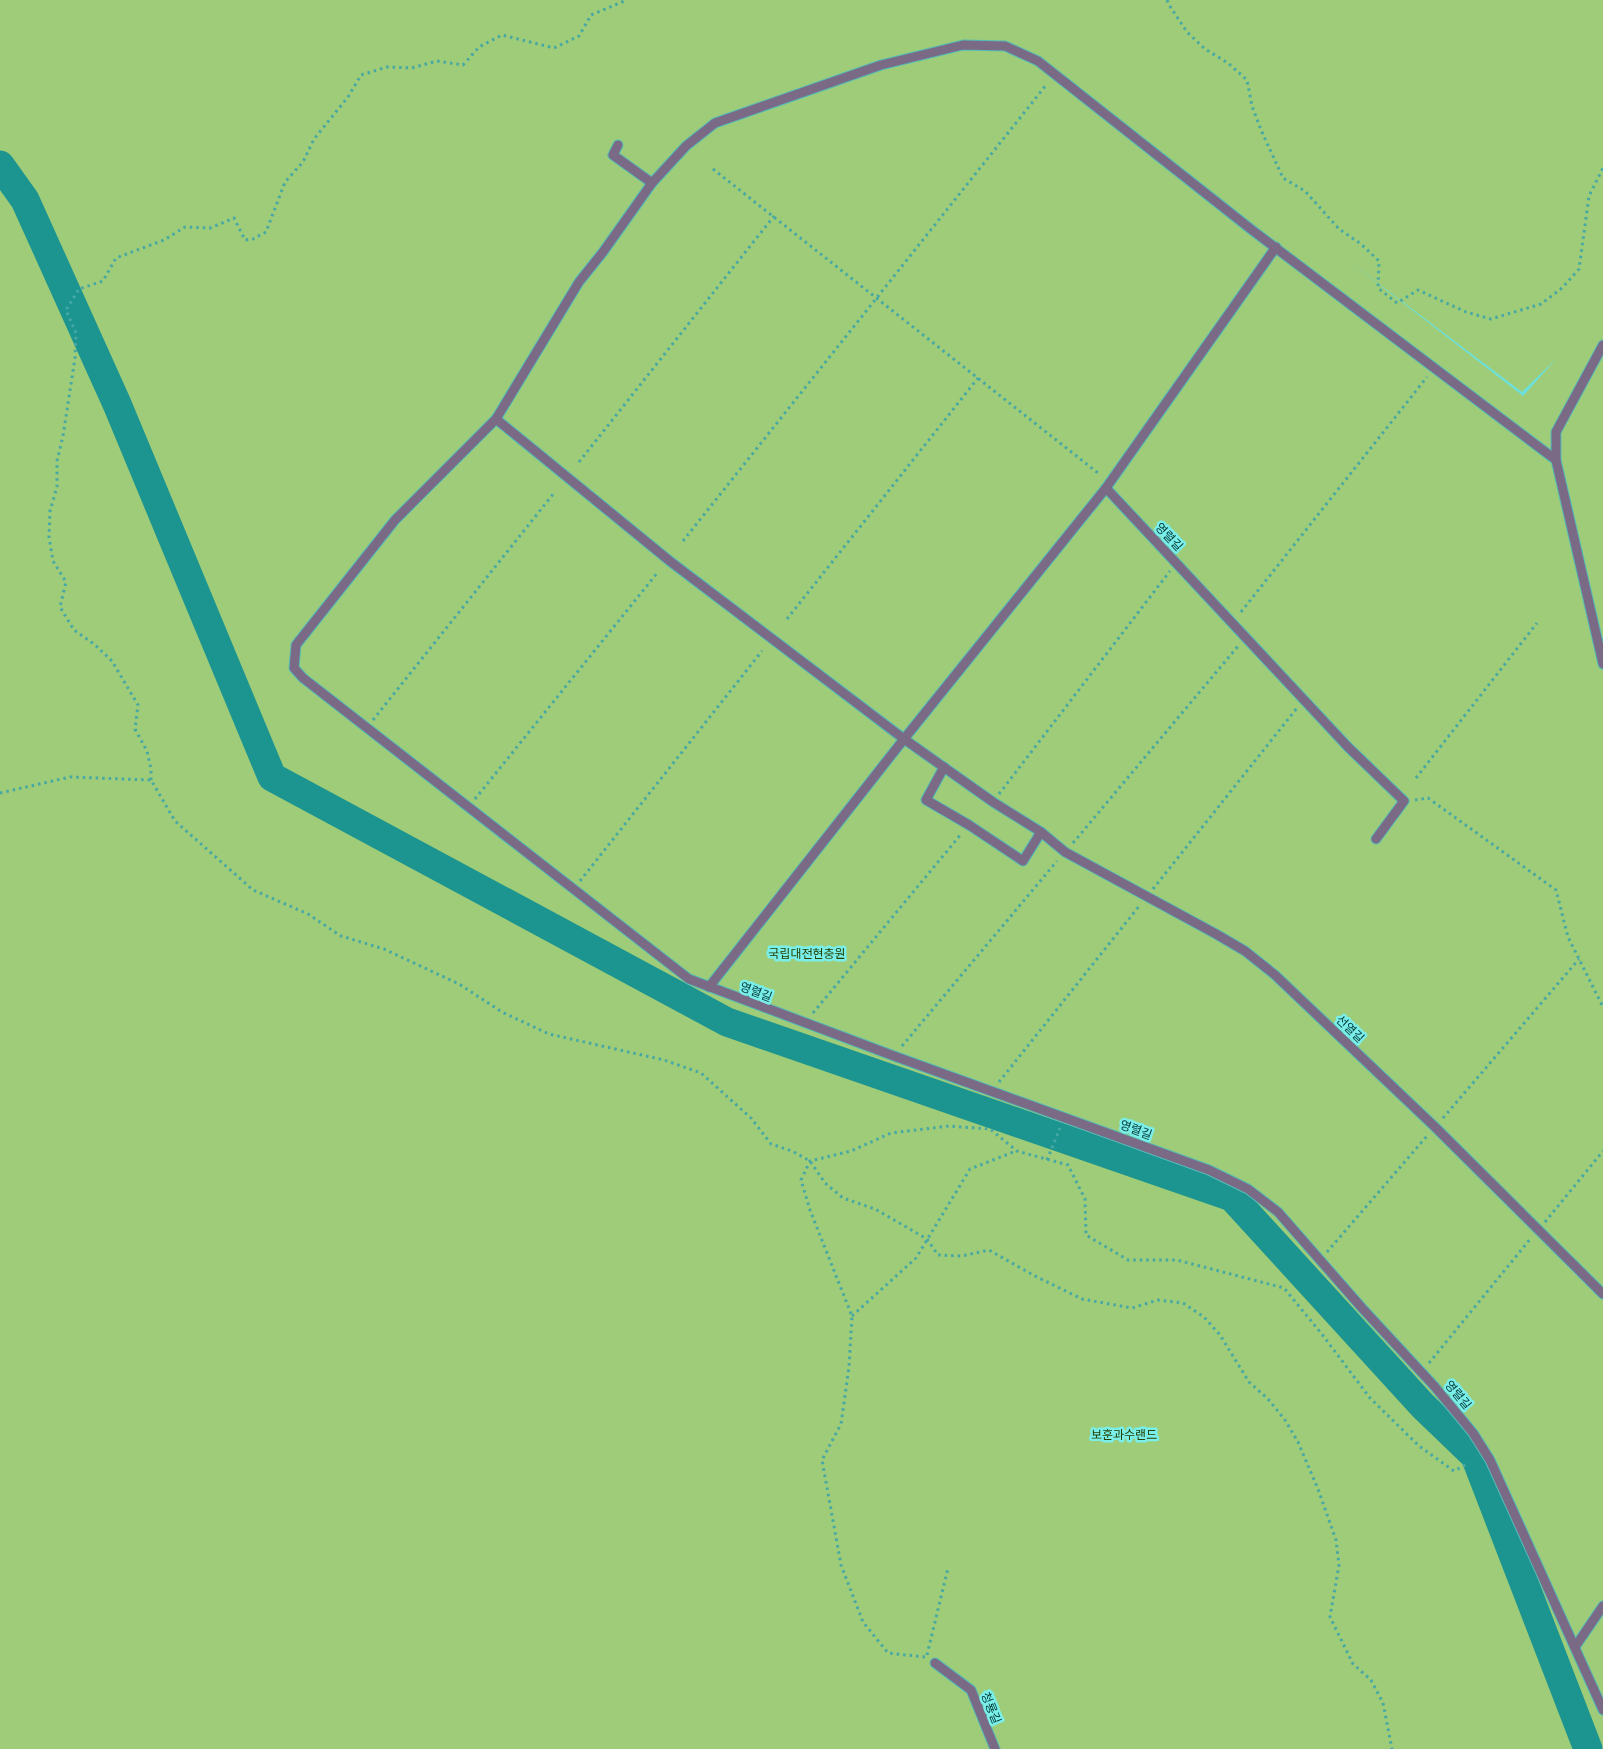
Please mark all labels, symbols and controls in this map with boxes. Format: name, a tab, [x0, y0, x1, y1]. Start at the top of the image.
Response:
street label: 영렬길	[1152, 520, 1186, 554]
park label: 국립대전현충원	[768, 947, 846, 961]
street label: 영렬길	[738, 980, 774, 1004]
street label: 선열길	[1333, 1013, 1367, 1045]
street label: 영렬길	[1118, 1118, 1154, 1142]
street label: 영렬길	[1442, 1378, 1474, 1412]
park label: 보훈과수랜드	[1091, 1428, 1157, 1442]
street label: 청룡길	[978, 1690, 1004, 1726]

